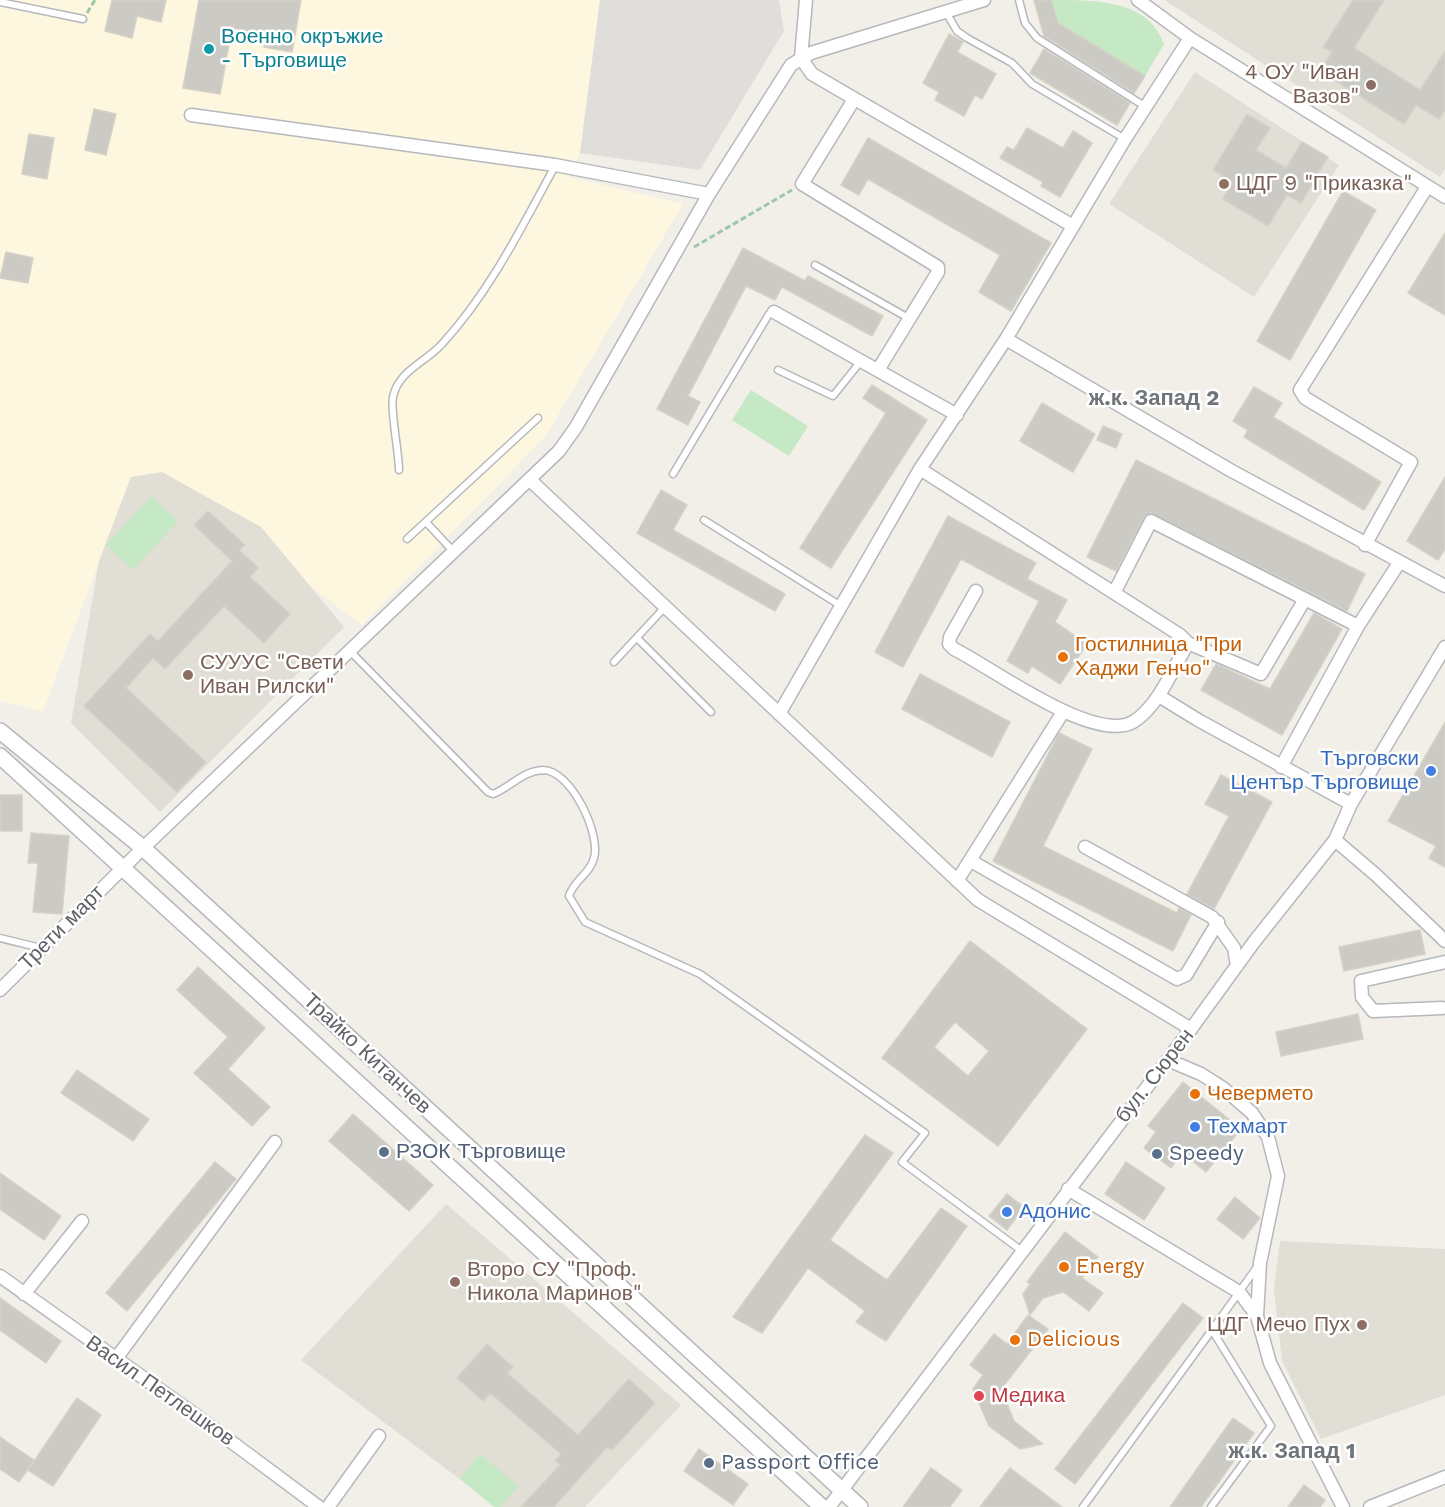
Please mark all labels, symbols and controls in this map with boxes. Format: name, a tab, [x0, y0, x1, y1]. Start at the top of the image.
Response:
place label: Военно окръжие - Търговище	[221, 24, 384, 74]
marker: Военно окръжие - Търговище	[202, 42, 216, 56]
place label: 4 ОУ "Иван Вазов"	[1245, 60, 1359, 110]
marker: 4 ОУ "Иван Вазов"	[1364, 78, 1378, 92]
place label: ЦДГ 9 "Приказка"	[1236, 171, 1412, 197]
marker: ЦДГ 9 "Приказка"	[1217, 177, 1231, 191]
district label: ж.к. Запад 2	[1089, 386, 1219, 412]
place label: Гостилница "При Хаджи Генчо"	[1075, 632, 1242, 682]
place label: СУУУС "Свети Иван Рилски"	[200, 650, 344, 700]
marker: Гостилница "При Хаджи Генчо"	[1056, 650, 1070, 664]
marker: СУУУС "Свети Иван Рилски"	[181, 668, 195, 682]
place label: Търговски Център Търговище	[1230, 746, 1419, 796]
marker: Търговски Център Търговище	[1424, 764, 1438, 778]
street label: Трети март	[14, 880, 110, 976]
street label: Трайко Китанчев	[298, 988, 436, 1120]
street label: бул. Сюрен	[1110, 1024, 1200, 1128]
place label: Чевермето	[1207, 1081, 1313, 1107]
marker: Чевермето	[1188, 1087, 1202, 1101]
place label: Техмарт	[1207, 1114, 1287, 1140]
marker: Техмарт	[1188, 1120, 1202, 1134]
place label: РЗОК Търговище	[396, 1139, 566, 1165]
place label: Speedy	[1169, 1141, 1244, 1167]
marker: РЗОК Търговище	[377, 1145, 391, 1159]
marker: Speedy	[1150, 1147, 1164, 1161]
place label: Адонис	[1019, 1199, 1091, 1225]
marker: Адонис	[1000, 1205, 1014, 1219]
place label: Energy	[1076, 1254, 1145, 1280]
place label: Второ СУ "Проф. Никола Маринов"	[467, 1257, 641, 1307]
marker: Energy	[1057, 1260, 1071, 1274]
marker: Второ СУ "Проф. Никола Маринов"	[448, 1275, 462, 1289]
place label: ЦДГ Мечо Пух	[1207, 1312, 1350, 1338]
marker: ЦДГ Мечо Пух	[1355, 1318, 1369, 1332]
place label: Delicious	[1027, 1327, 1120, 1353]
street label: Васил Петлешков	[81, 1330, 239, 1452]
marker: Delicious	[1008, 1333, 1022, 1347]
place label: Медика	[991, 1383, 1065, 1409]
marker: Медика	[972, 1389, 986, 1403]
district label: ж.к. Запад 1	[1229, 1439, 1355, 1465]
place label: Passport Office	[721, 1450, 879, 1476]
marker: Passport Office	[702, 1456, 716, 1470]

